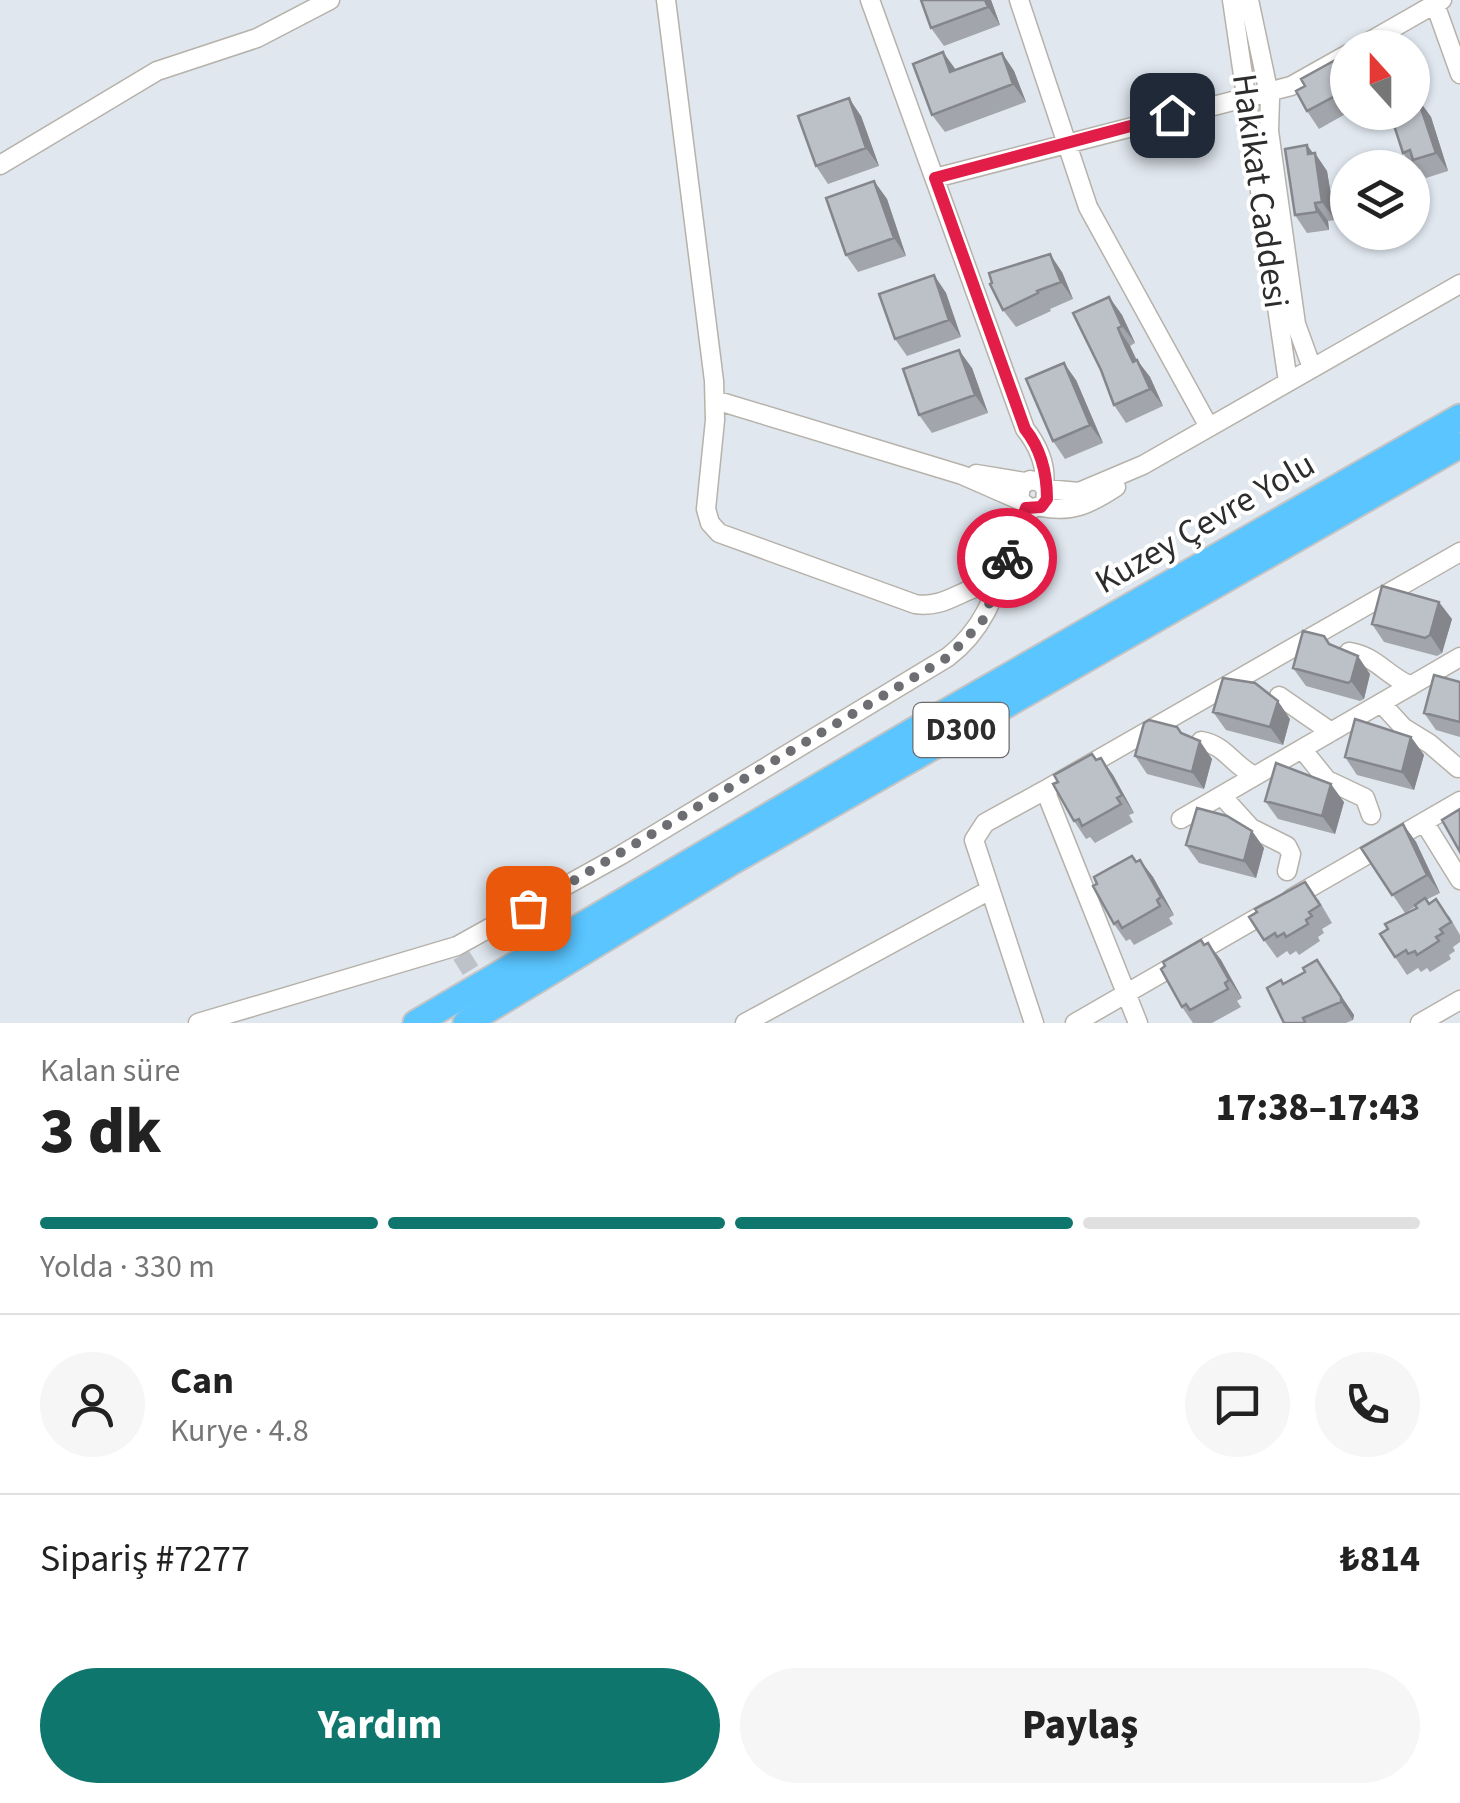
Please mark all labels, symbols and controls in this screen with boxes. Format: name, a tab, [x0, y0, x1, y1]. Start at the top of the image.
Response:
north arrow	[1330, 30, 1430, 130]
map controls	[1330, 30, 1430, 250]
street label: Hakikat Caddesi	[1219, 70, 1301, 312]
pin	[1130, 73, 1215, 158]
icon: home	[1145, 88, 1200, 143]
button: layers	[1330, 150, 1430, 250]
street label: Kuzey Çevre Yolu	[1086, 440, 1324, 606]
courier	[957, 508, 1057, 608]
icon: bike	[980, 531, 1035, 586]
road number: D300	[914, 703, 1008, 757]
pin	[486, 866, 571, 951]
icon: bag	[501, 881, 556, 936]
text: Kalan süre	[40, 1048, 180, 1094]
text: 17:38–17:43	[1216, 1081, 1420, 1135]
text: 3 dk	[40, 1085, 161, 1178]
text: Yolda · 330 m	[40, 1244, 215, 1290]
button: person	[40, 1352, 145, 1457]
button: chat	[1185, 1352, 1290, 1457]
button: phone	[1315, 1352, 1420, 1457]
text: Can	[170, 1354, 234, 1408]
text: Kurye · 4.8	[170, 1408, 309, 1454]
text: Sipariş #7277	[40, 1532, 250, 1586]
text: ₺814	[1340, 1532, 1420, 1586]
button: Yardım	[40, 1668, 720, 1783]
button: Paylaş	[740, 1668, 1420, 1783]

